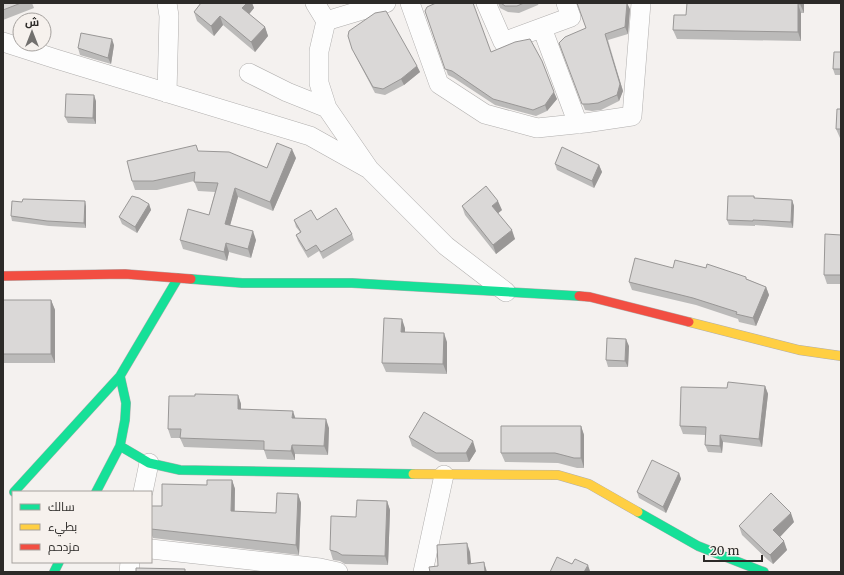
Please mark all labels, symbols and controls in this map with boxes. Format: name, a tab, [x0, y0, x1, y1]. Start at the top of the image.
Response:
north arrow	[12, 12, 52, 52]
text: ش	[25, 15, 39, 29]
legend	[12, 491, 152, 563]
text: سالك	[48, 499, 75, 514]
text: بطيء	[48, 519, 77, 537]
scale bar	[704, 537, 762, 563]
text: مزدحم	[48, 539, 80, 555]
text: 20 m	[710, 543, 739, 558]

